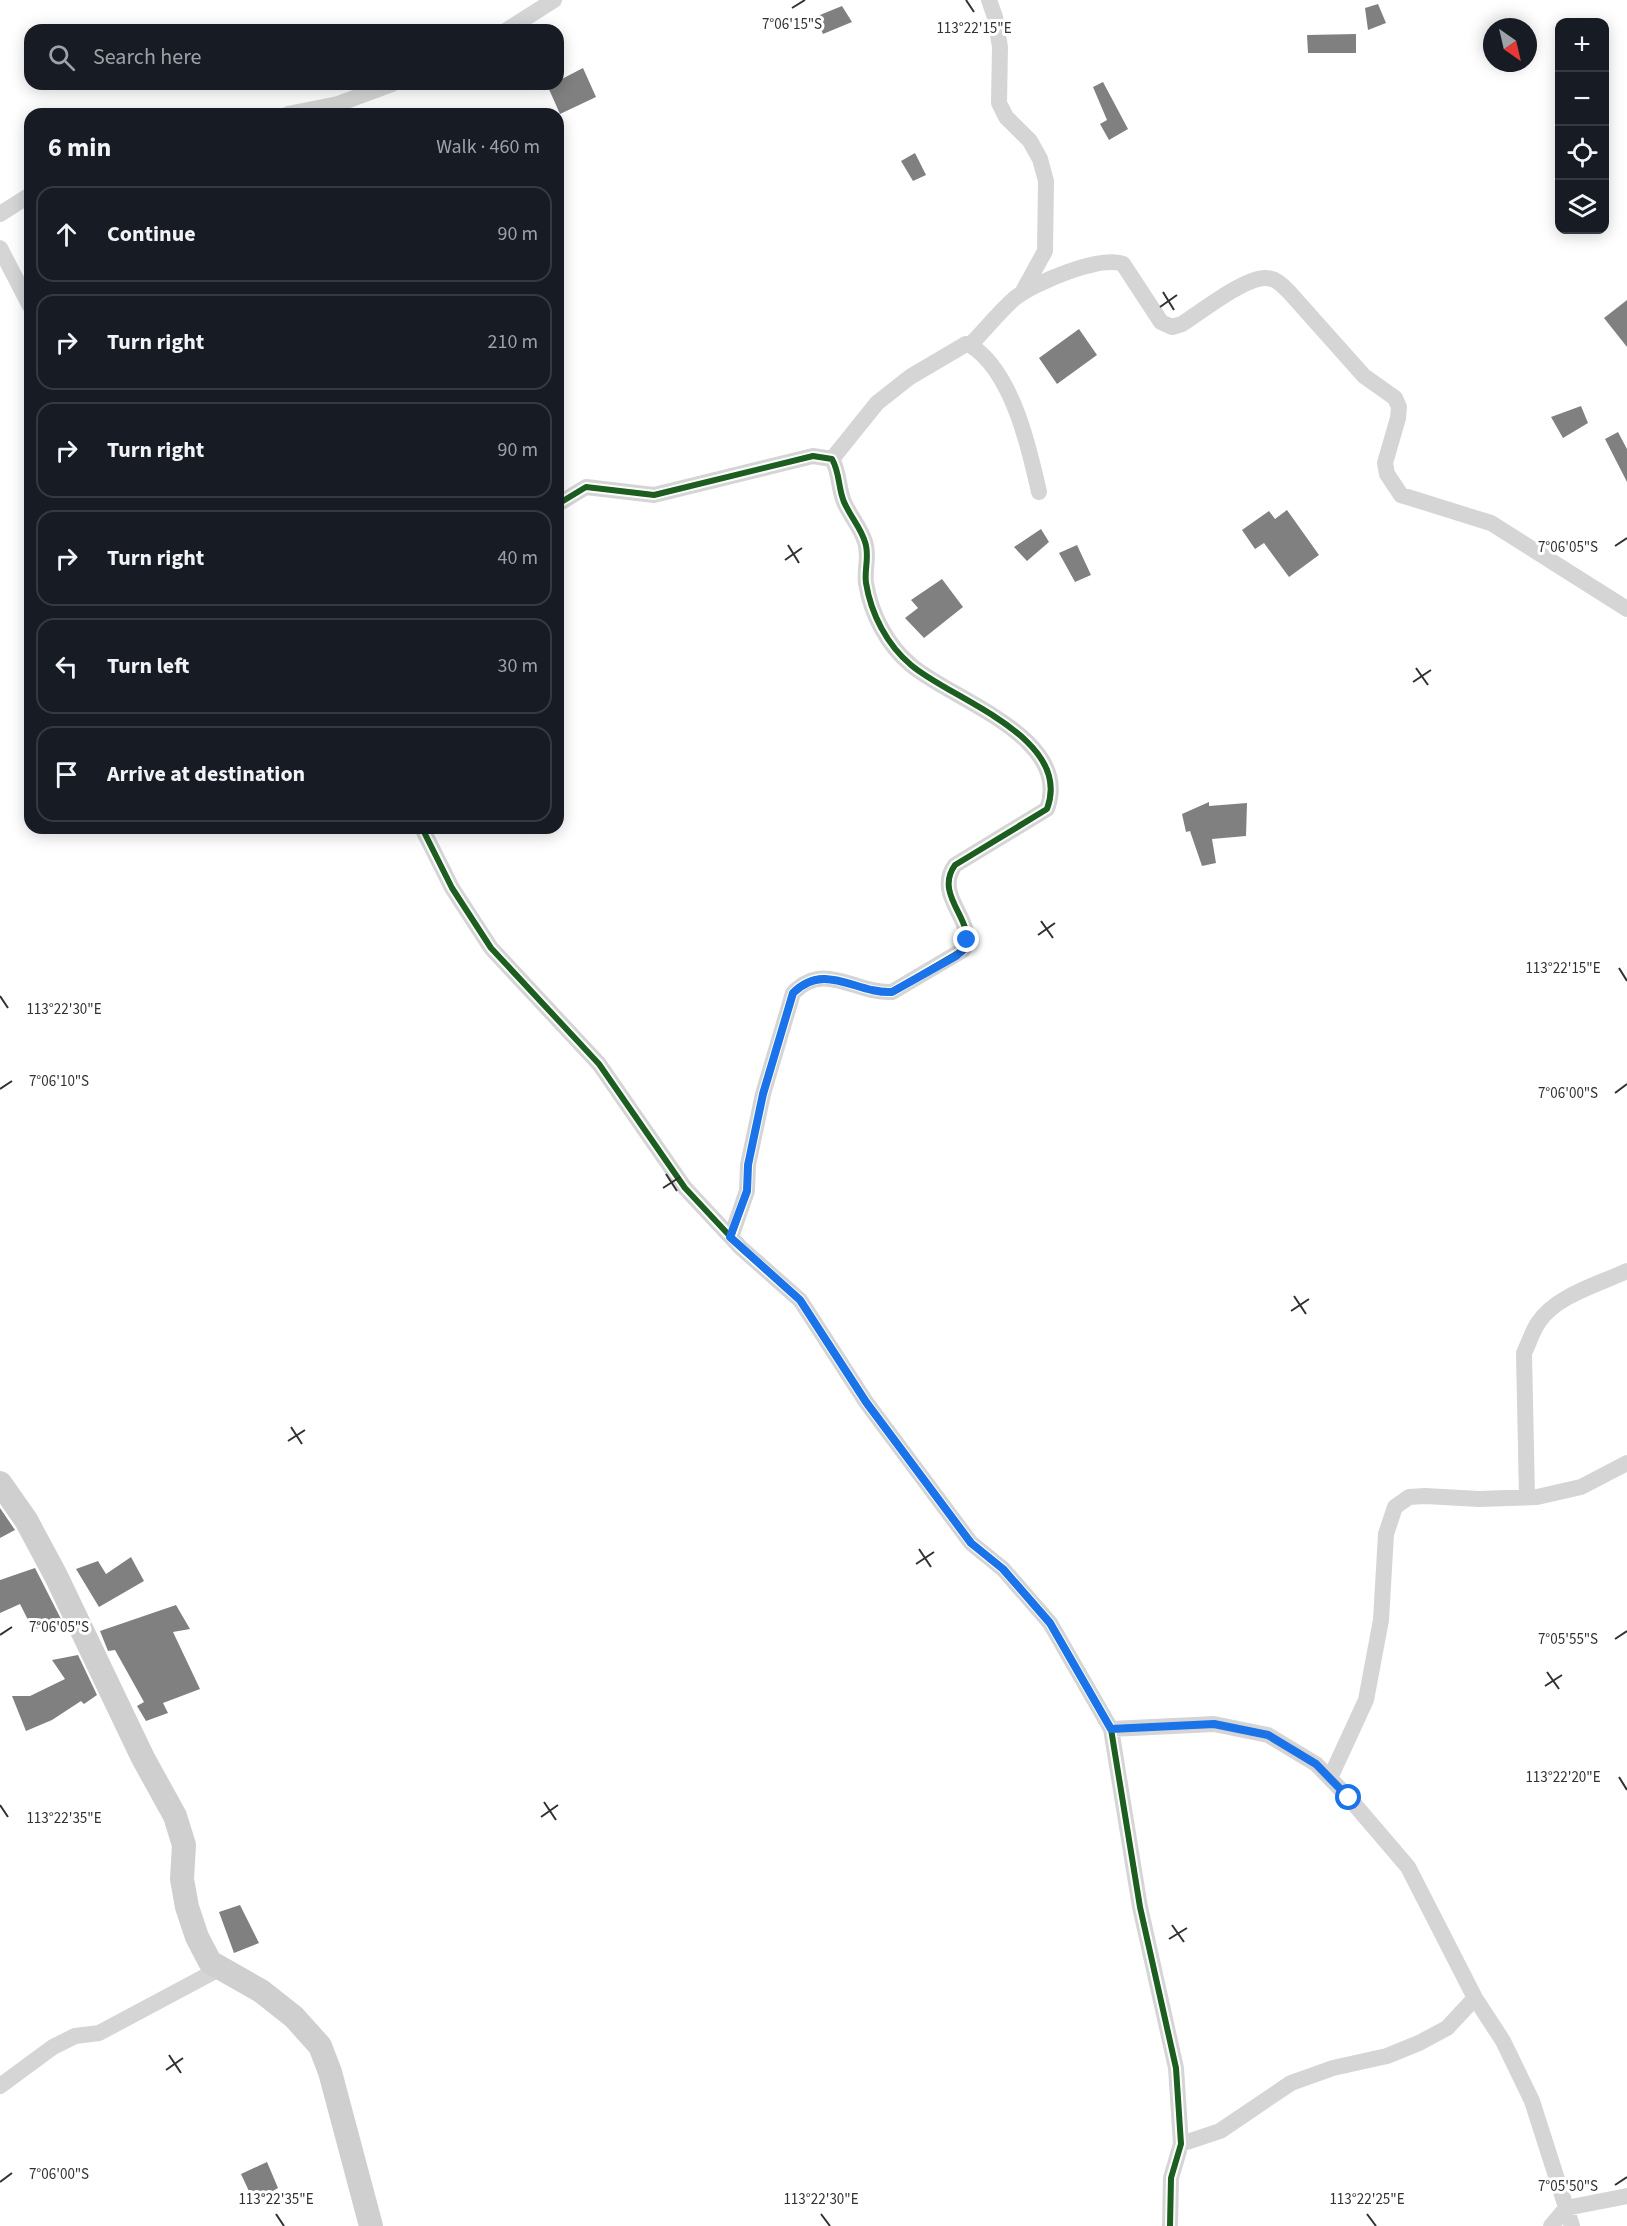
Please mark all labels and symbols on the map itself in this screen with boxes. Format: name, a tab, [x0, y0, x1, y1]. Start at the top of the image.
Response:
text: 7°06'15"S	[762, 14, 822, 35]
text: 113°22'15"E	[936, 18, 1012, 39]
north arrow	[1483, 18, 1537, 72]
text: 7°06'05"S	[1538, 537, 1598, 558]
route end	[953, 926, 979, 952]
text: 113°22'15"E	[1525, 958, 1601, 979]
text: 113°22'30"E	[26, 999, 102, 1020]
text: 7°06'10"S	[29, 1071, 89, 1092]
text: 7°06'00"S	[1538, 1083, 1598, 1104]
text: 7°06'05"S	[29, 1617, 89, 1638]
text: 7°05'55"S	[1538, 1629, 1598, 1650]
text: 113°22'20"E	[1525, 1767, 1601, 1788]
route start	[1335, 1784, 1361, 1810]
text: 113°22'35"E	[26, 1808, 102, 1829]
text: 7°06'00"S	[29, 2164, 89, 2185]
text: 7°05'50"S	[1538, 2176, 1598, 2197]
text: 113°22'35"E	[238, 2189, 314, 2210]
text: 113°22'30"E	[783, 2189, 859, 2210]
text: 113°22'25"E	[1329, 2189, 1405, 2210]

